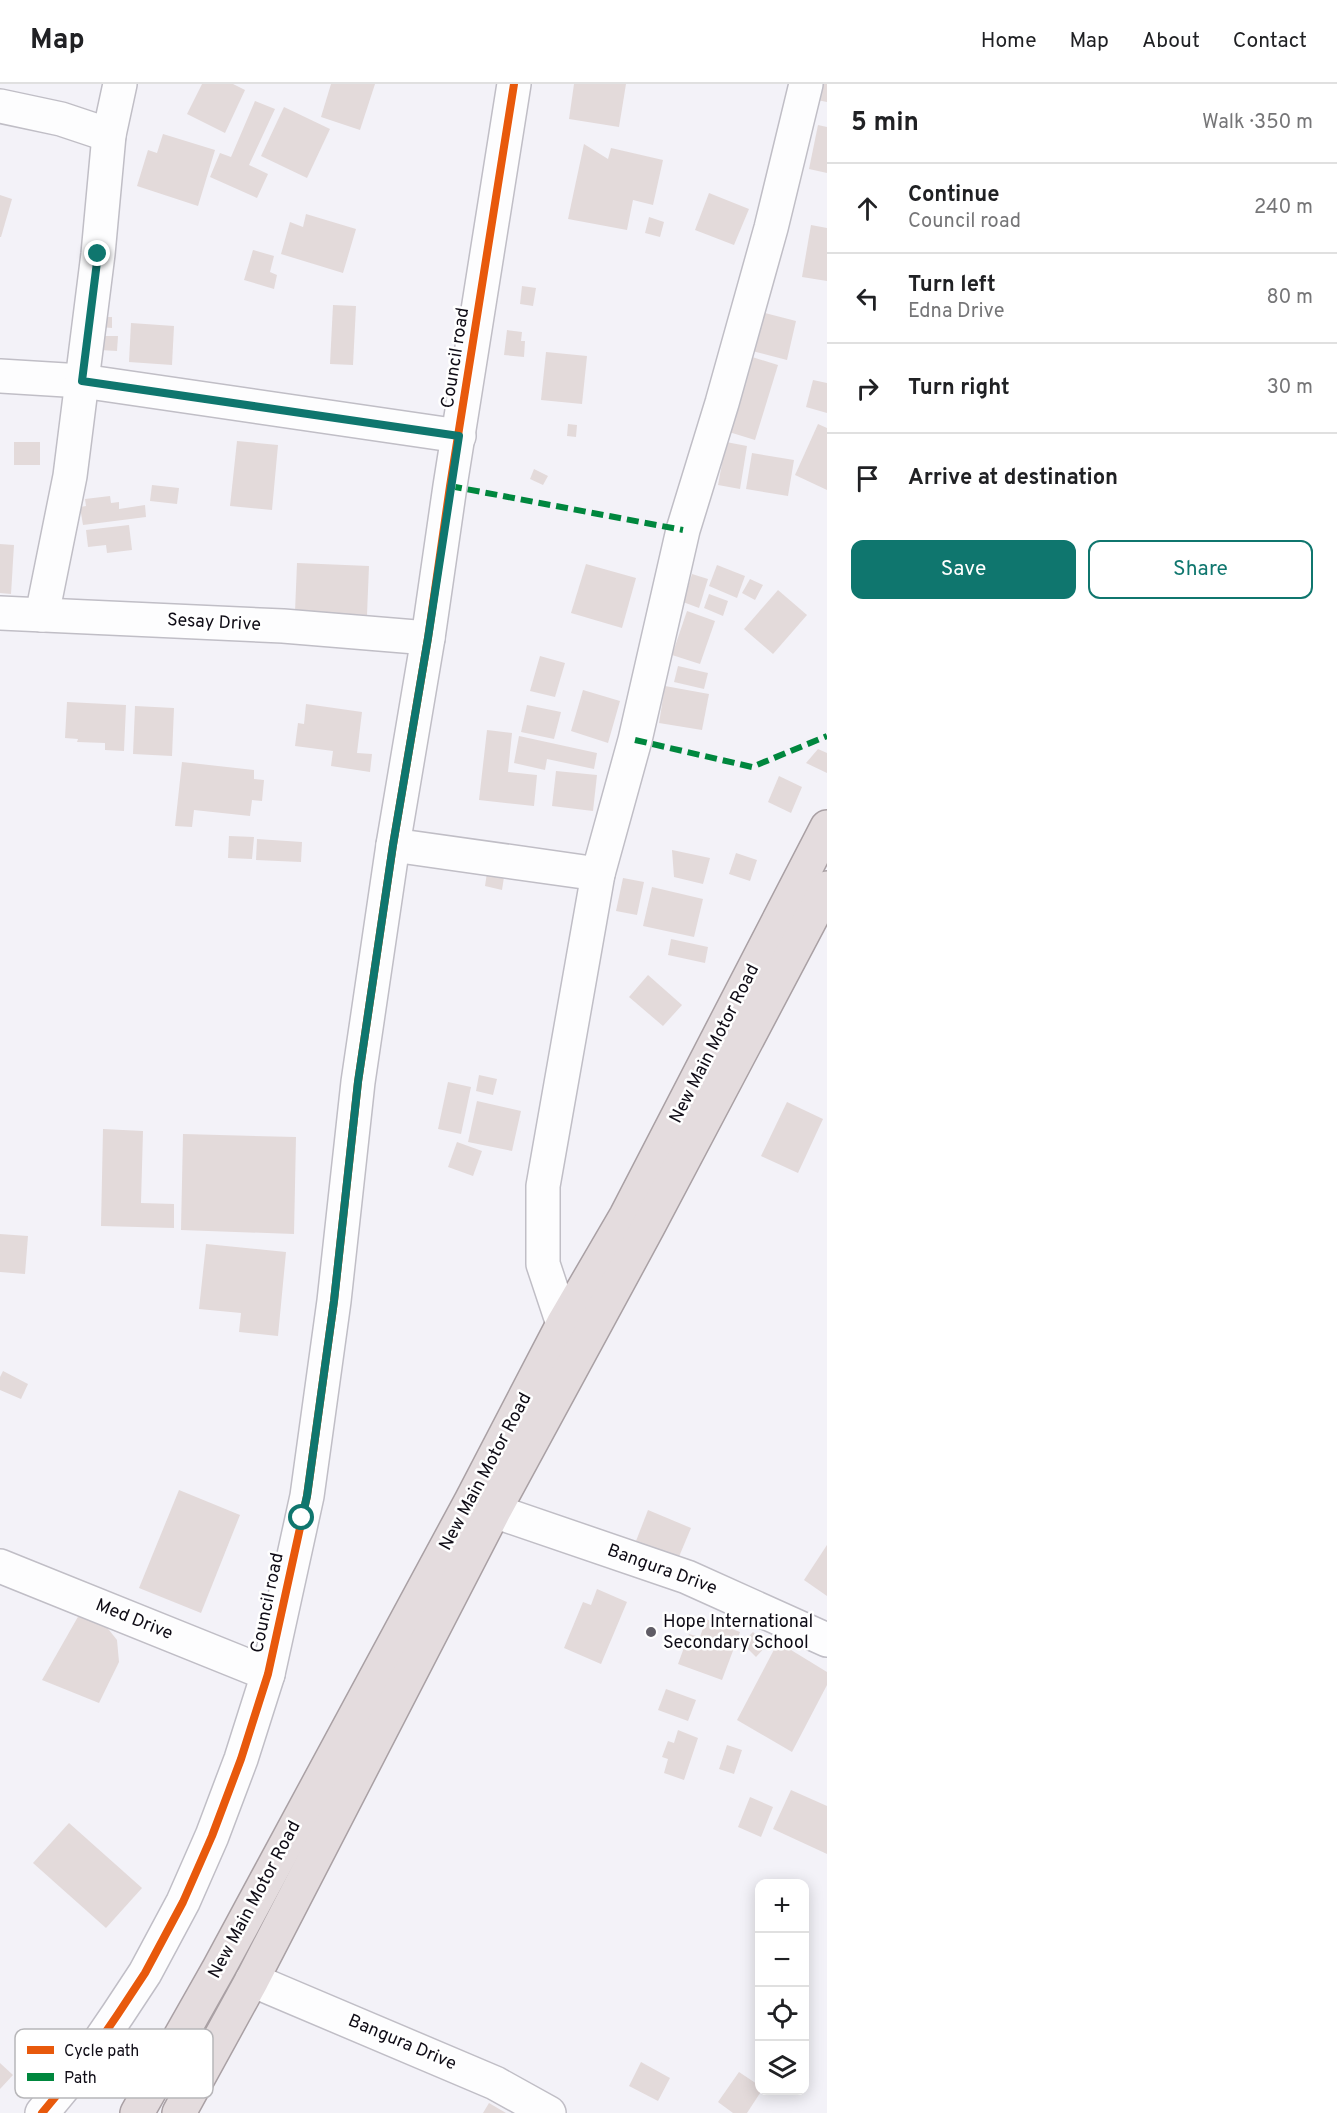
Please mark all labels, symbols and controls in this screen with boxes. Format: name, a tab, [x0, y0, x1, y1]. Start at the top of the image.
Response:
text: Map	[30, 23, 85, 59]
text: Home	[981, 28, 1037, 55]
text: Map	[1070, 28, 1109, 55]
text: About	[1142, 28, 1200, 55]
text: Contact	[1233, 28, 1307, 55]
text: 5 min	[851, 107, 919, 140]
text: Walk · 350 m	[1202, 110, 1313, 136]
text: Continue	[908, 182, 999, 209]
icon: ahead	[851, 192, 884, 225]
text: 240 m	[1254, 195, 1313, 221]
text: Council road	[908, 209, 1021, 235]
route end	[84, 240, 110, 266]
text: Turn left	[908, 272, 996, 299]
icon: left	[851, 282, 884, 315]
text: 80 m	[1267, 285, 1313, 311]
text: Edna Drive	[908, 299, 1004, 325]
street label: Council road	[437, 306, 475, 410]
icon: right	[851, 372, 884, 405]
text: Turn right	[908, 375, 1010, 402]
text: 30 m	[1267, 375, 1313, 401]
icon: arrive	[851, 462, 884, 495]
text: Arrive at destination	[908, 465, 1118, 492]
button: Save	[851, 540, 1076, 599]
button: Share	[1088, 540, 1313, 599]
street label: Sesay Drive	[166, 609, 262, 637]
street label: New Main Motor Road	[665, 961, 765, 1127]
street label: New Main Motor Road	[435, 1389, 537, 1555]
route start	[288, 1504, 314, 1530]
street label: Bangura Drive	[604, 1539, 720, 1601]
street label: Council road	[246, 1551, 290, 1655]
street label: Med Drive	[92, 1594, 176, 1646]
place label: Hope International Secondary School	[663, 1611, 813, 1655]
marker: Hope International Secondary School	[644, 1625, 658, 1639]
street label: New Main Motor Road	[204, 1817, 306, 1983]
map controls	[755, 1879, 809, 2095]
button: +	[755, 1879, 809, 1933]
button: −	[755, 1933, 809, 1987]
button: locate	[755, 1987, 809, 2041]
street label: Bangura Drive	[344, 2010, 460, 2076]
legend	[15, 2029, 213, 2098]
button: layers	[755, 2041, 809, 2095]
text: Cycle path	[64, 2042, 139, 2062]
text: Path	[64, 2069, 97, 2089]

